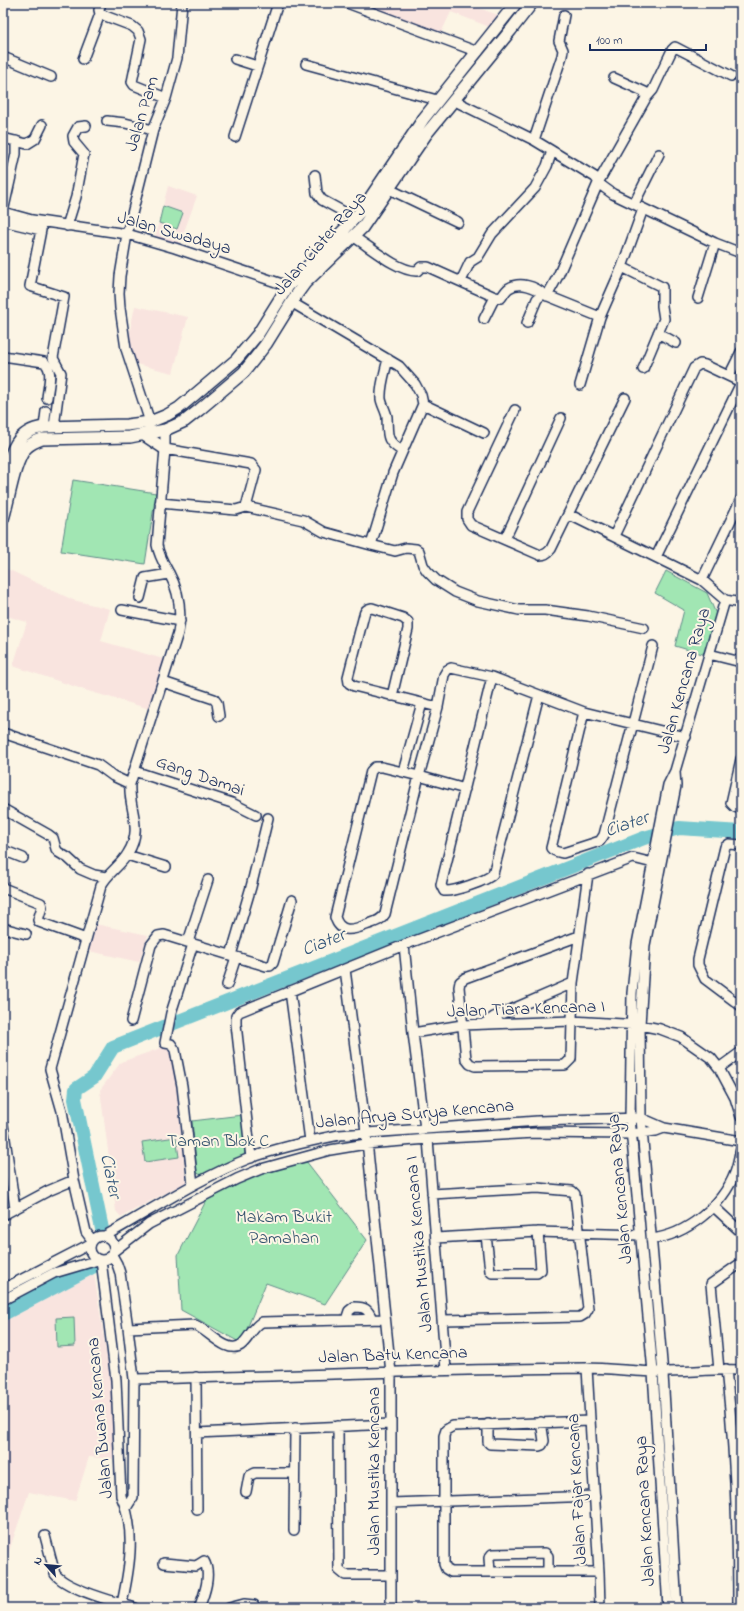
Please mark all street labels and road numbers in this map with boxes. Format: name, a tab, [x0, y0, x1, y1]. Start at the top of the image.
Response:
street label: Jalan Pam	[119, 73, 167, 155]
street label: Jalan Ciater Raya	[268, 186, 374, 302]
street label: Jalan Swadaya	[114, 205, 234, 263]
street label: Jalan Kencana Raya	[652, 605, 718, 757]
street label: Gang Damai	[152, 750, 248, 805]
street label: Jalan Tiara Kencana I	[446, 994, 606, 1026]
street label: Jalan Arya Surya Kencana	[315, 1093, 515, 1137]
street label: Jalan Kencana Raya	[601, 1113, 641, 1265]
street label: Jalan Mustika Kencana I	[399, 1155, 441, 1333]
street label: Jalan Buana Kencana	[81, 1336, 121, 1500]
street label: Jalan Batu Kencana	[318, 1340, 468, 1372]
street label: Jalan Mustika Kencana	[362, 1387, 388, 1555]
street label: Jalan Fajar Kencana	[561, 1413, 595, 1565]
street label: Jalan Kencana Raya	[629, 1435, 663, 1587]

